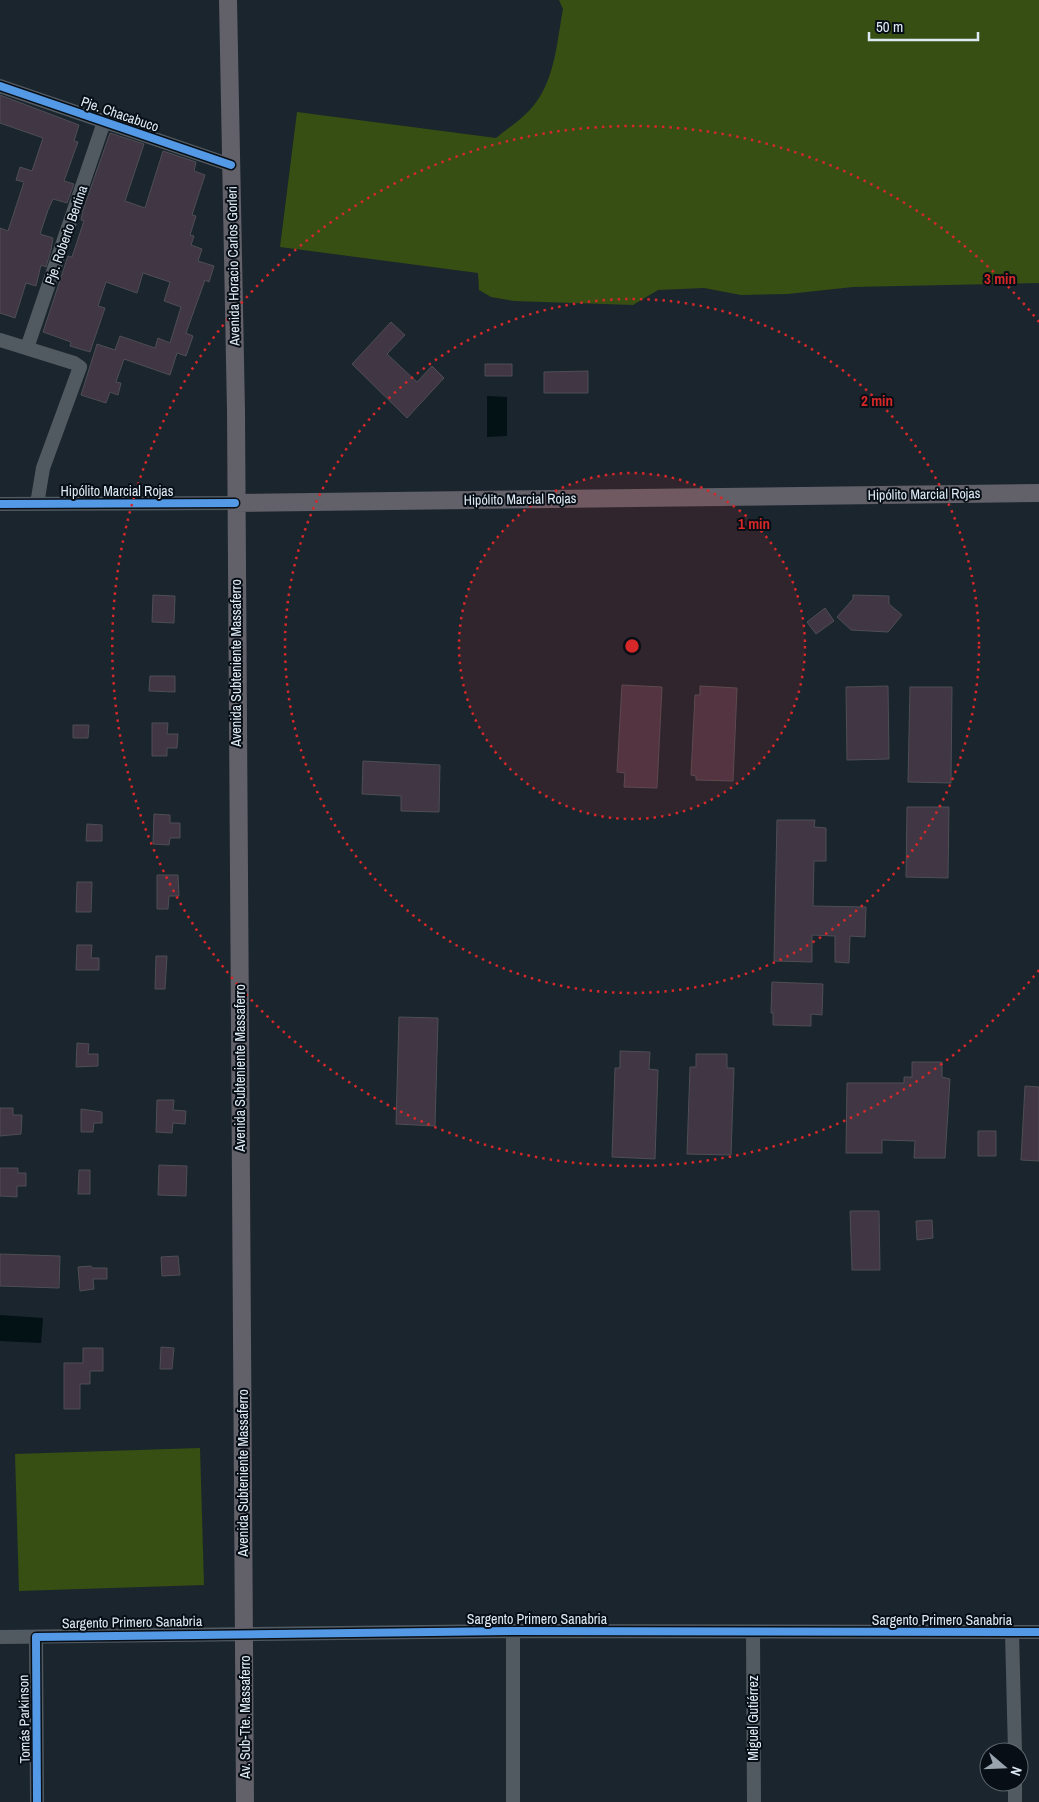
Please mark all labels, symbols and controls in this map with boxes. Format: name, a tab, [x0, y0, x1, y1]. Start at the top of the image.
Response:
scale bar	[869, 10, 978, 42]
text: 50 m	[876, 16, 903, 37]
street label: Pje. Chacabuco	[79, 92, 161, 136]
street label: Pje. Roberto Bertina	[41, 182, 92, 287]
street label: Avenida Horacio Carlos Gorleri	[223, 186, 243, 347]
text: 3 min	[984, 268, 1016, 289]
text: 2 min	[861, 390, 893, 411]
street label: Hipólito Marcial Rojas	[61, 482, 174, 500]
street label: Hipólito Marcial Rojas	[867, 484, 981, 504]
street label: Hipólito Marcial Rojas	[463, 489, 577, 509]
text: 1 min	[738, 513, 770, 534]
street label: Avenida Subteniente Massaferro	[227, 579, 245, 748]
centre of rings	[623, 637, 641, 655]
street label: Avenida Subteniente Massaferro	[231, 984, 249, 1153]
street label: Avenida Subteniente Massaferro	[234, 1389, 252, 1558]
street label: Sargento Primero Sanabria	[467, 1610, 608, 1628]
street label: Sargento Primero Sanabria	[872, 1611, 1013, 1629]
street label: Sargento Primero Sanabria	[62, 1612, 203, 1632]
street label: Av. Sub-Tte. Massaferro	[236, 1655, 254, 1780]
street label: Tomás Parkinson	[14, 1674, 34, 1764]
street label: Miguel Gutiérrez	[744, 1675, 762, 1761]
north arrow	[979, 1742, 1029, 1792]
text: N	[1006, 1764, 1026, 1778]

